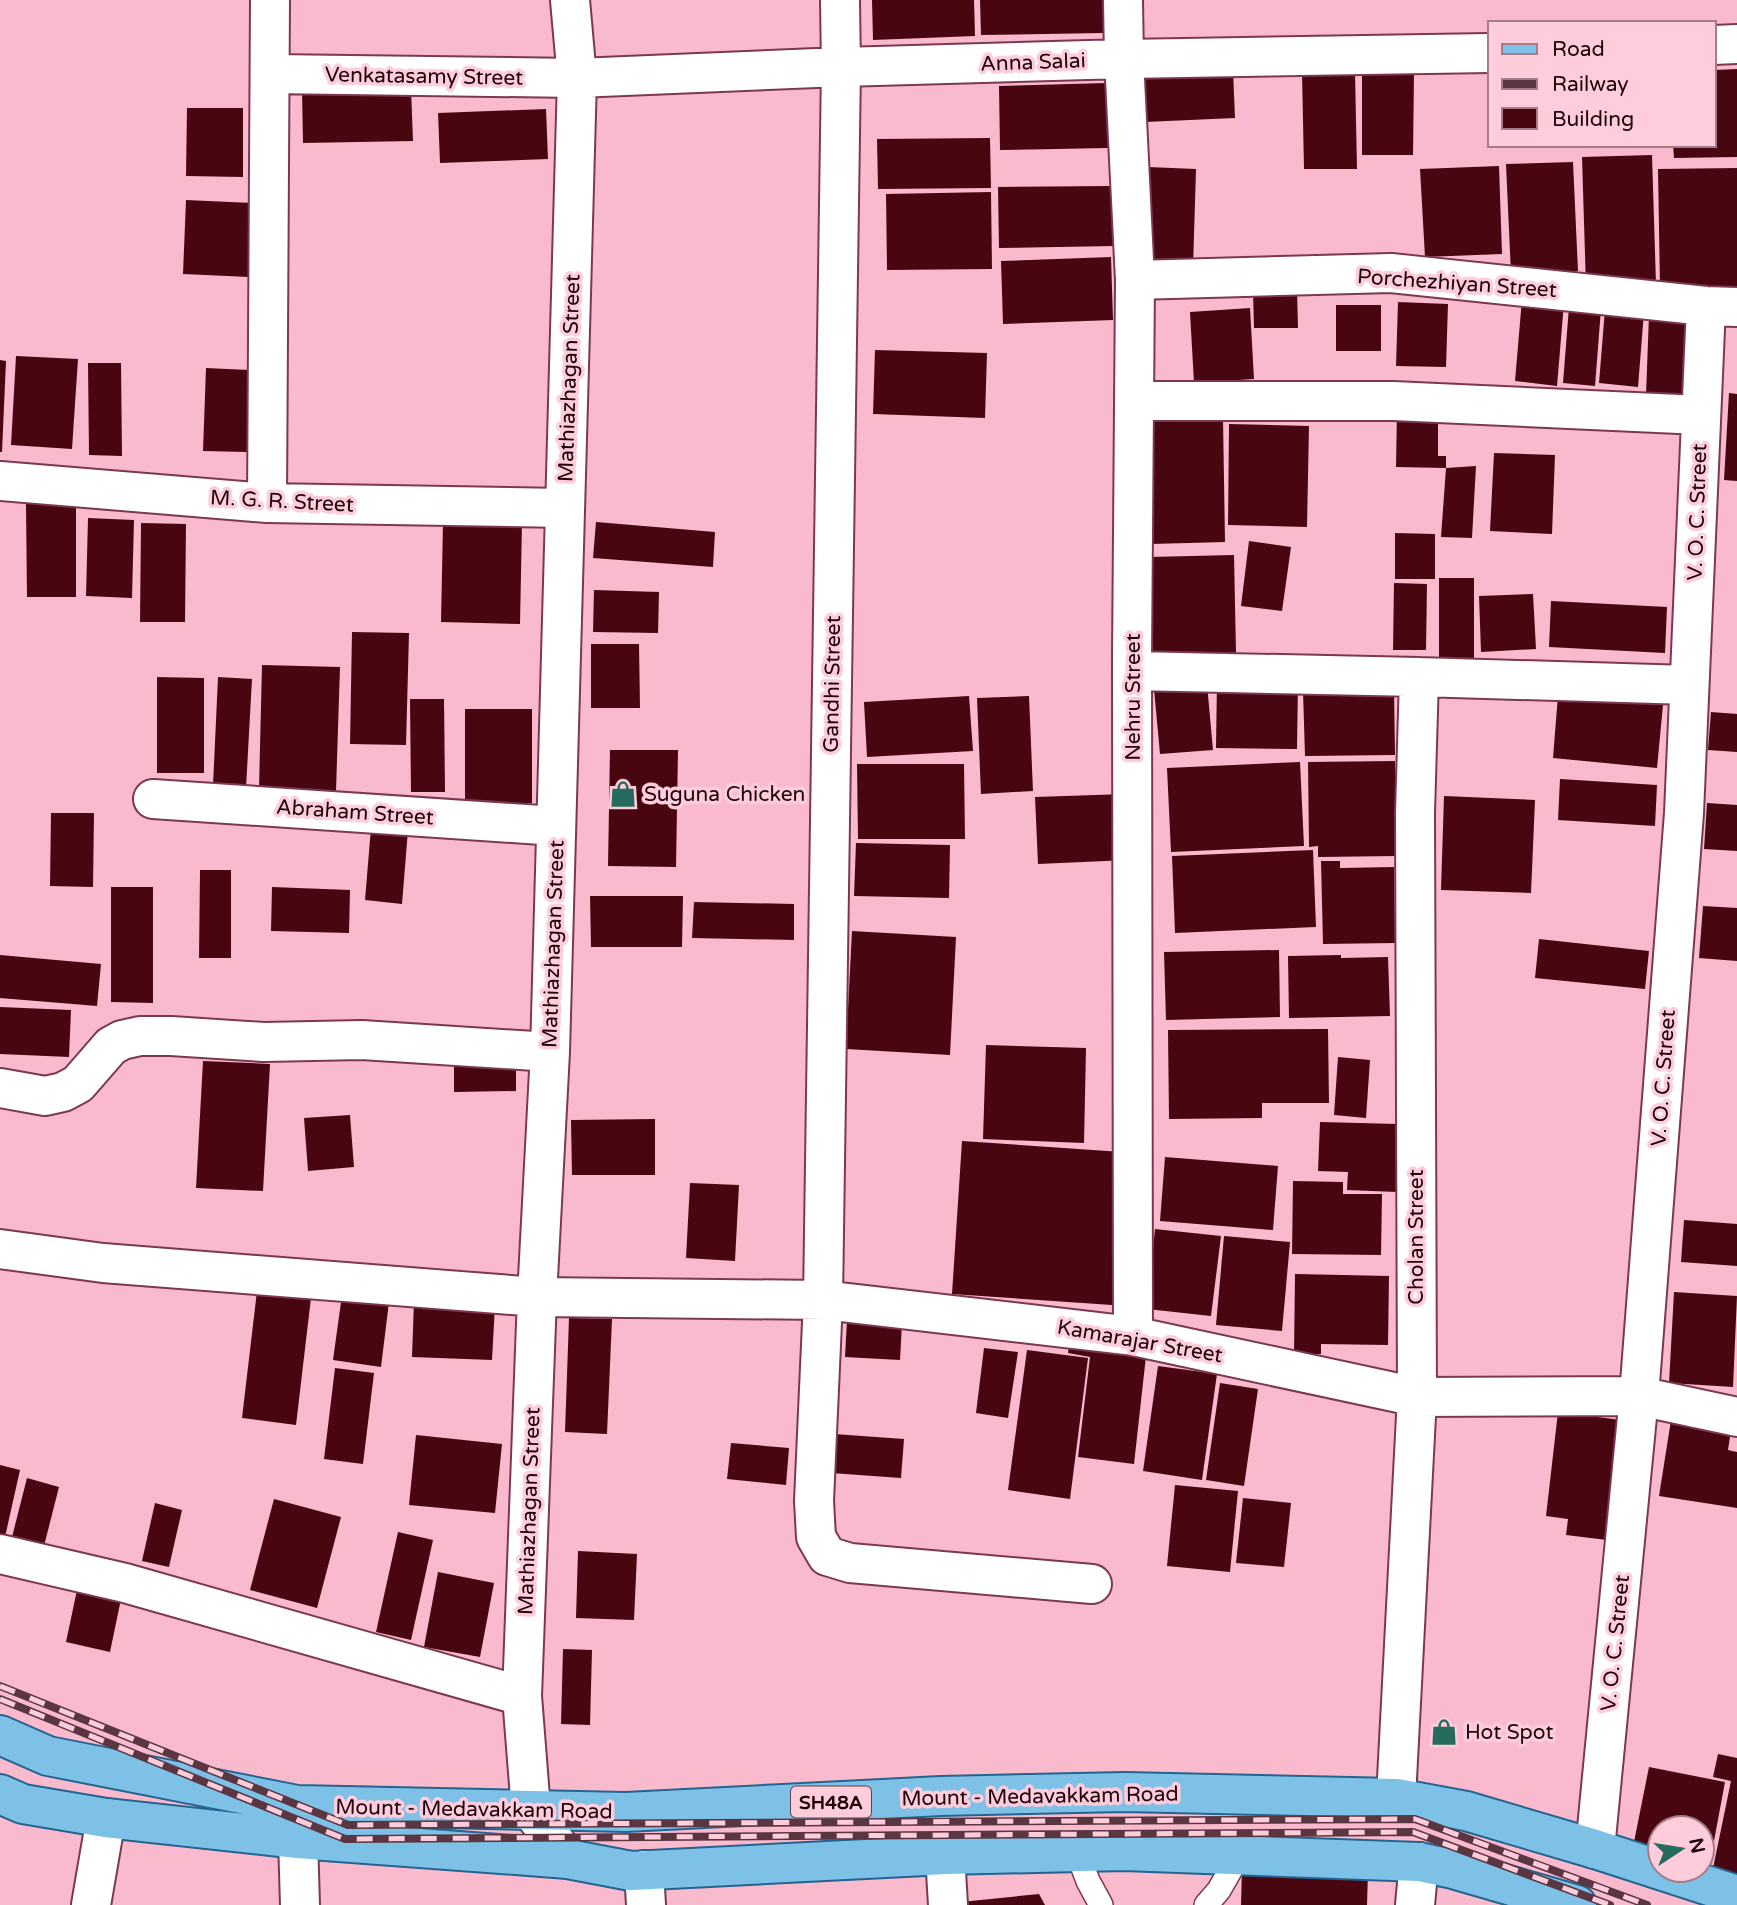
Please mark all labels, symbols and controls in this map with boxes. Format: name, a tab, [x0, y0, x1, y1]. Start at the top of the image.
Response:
legend	[1488, 21, 1716, 147]
text: Road	[1552, 37, 1605, 62]
street label: Anna Salai	[980, 48, 1086, 77]
street label: Venkatasamy Street	[325, 62, 523, 91]
text: Railway	[1552, 72, 1629, 97]
text: Building	[1552, 107, 1634, 132]
street label: Porchezhiyan Street	[1356, 264, 1558, 303]
street label: Mathiazhagan Street	[553, 274, 586, 482]
street label: V. O. C. Street	[1683, 443, 1712, 581]
street label: M. G. R. Street	[209, 485, 354, 518]
street label: Gandhi Street	[819, 615, 846, 753]
street label: Nehru Street	[1121, 633, 1146, 761]
shop icon: Suguna Chicken	[608, 779, 638, 809]
place label: Suguna Chicken	[644, 782, 805, 807]
street label: Abraham Street	[275, 795, 435, 830]
street label: Mathiazhagan Street	[537, 840, 570, 1048]
street label: V. O. C. Street	[1646, 1009, 1681, 1147]
street label: Cholan Street	[1404, 1169, 1429, 1305]
street label: Kamarajar Street	[1055, 1315, 1225, 1368]
street label: Mathiazhagan Street	[513, 1407, 546, 1615]
street label: V. O. C. Street	[1596, 1574, 1635, 1713]
shop icon: Hot Spot	[1429, 1717, 1459, 1747]
place label: Hot Spot	[1465, 1720, 1553, 1745]
street label: Mount - Medavakkam Road	[901, 1782, 1179, 1811]
road number: SH48A	[791, 1786, 871, 1818]
street label: Mount - Medavakkam Road	[335, 1795, 613, 1824]
north arrow	[1646, 1814, 1716, 1884]
text: N	[1684, 1836, 1709, 1855]

